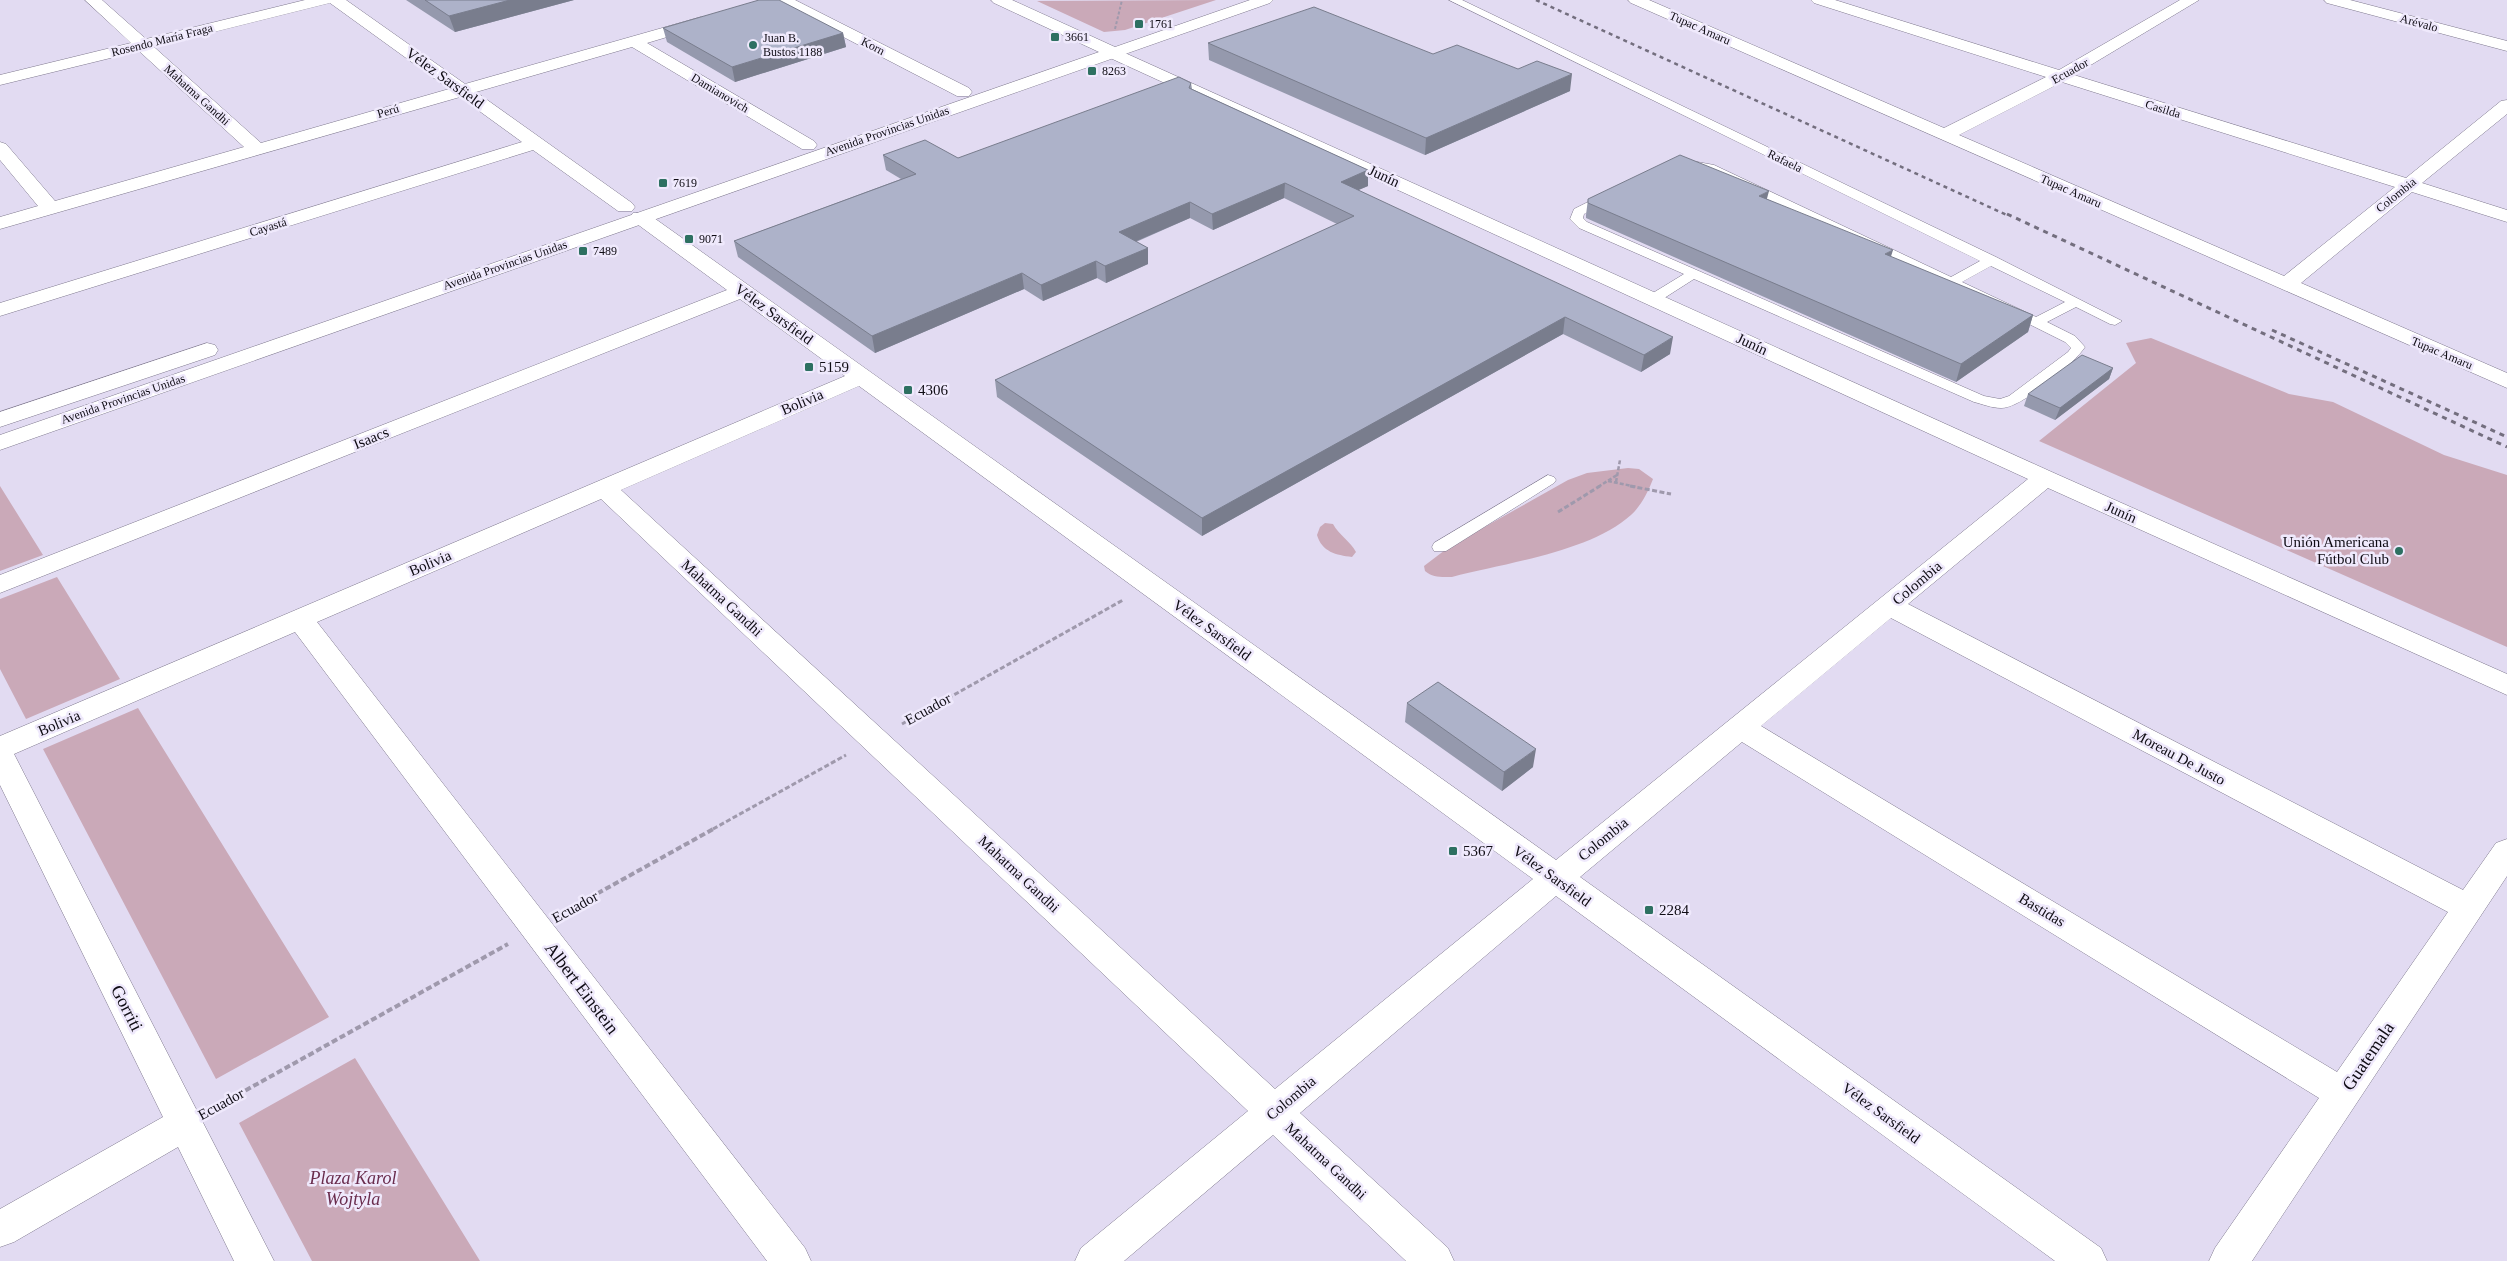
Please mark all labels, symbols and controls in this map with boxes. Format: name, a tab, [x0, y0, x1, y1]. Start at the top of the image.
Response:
street label: Tupac Amaru	[1667, 8, 1733, 48]
street label: Arévalo	[2399, 11, 2439, 35]
place label: 1761	[1149, 17, 1173, 31]
marker: 1761	[1133, 18, 1145, 30]
street label: Rosendo María Fraga	[110, 20, 215, 59]
place label: 3661	[1065, 30, 1089, 44]
place label: Juan B. Bustos 1188	[763, 31, 822, 59]
marker: 3661	[1049, 31, 1061, 43]
street label: Korn	[859, 34, 887, 58]
marker: Juan B. Bustos 1188	[747, 39, 759, 51]
street label: Vélez Sarsfield	[403, 44, 487, 112]
street label: Ecuador	[2049, 55, 2091, 87]
street label: Mahatma Gandhi	[161, 62, 233, 129]
place label: 8263	[1102, 64, 1126, 78]
marker: 8263	[1086, 65, 1098, 77]
street label: Damianovich	[689, 70, 751, 116]
street label: Casilda	[2144, 97, 2183, 121]
street label: Perú	[375, 101, 401, 121]
street label: Avenida Provincias Unidas	[823, 103, 951, 159]
street label: Rafaela	[1765, 147, 1805, 176]
street label: Junín	[1366, 162, 1403, 190]
street label: Tupac Amaru	[2038, 171, 2104, 211]
street label: Colombia	[2373, 174, 2419, 215]
place label: 7619	[673, 176, 697, 190]
marker: 7619	[657, 177, 669, 189]
street label: Cayastá	[248, 215, 289, 239]
place label: 9071	[699, 232, 723, 246]
marker: 9071	[683, 233, 695, 245]
street label: Avenida Provincias Unidas	[441, 237, 569, 293]
place label: 7489	[593, 244, 617, 258]
marker: 7489	[577, 245, 589, 257]
street label: Vélez Sarsfield	[732, 280, 816, 348]
street label: Junín	[1734, 330, 1771, 358]
street label: Tupac Amaru	[2409, 334, 2475, 372]
place label: 5159	[819, 359, 849, 375]
marker: 5159	[803, 361, 815, 373]
street label: Avenida Provincias Unidas	[59, 371, 187, 427]
place label: 4306	[918, 382, 949, 398]
marker: 4306	[902, 384, 914, 396]
street label: Bolivia	[779, 386, 826, 418]
street label: Isaacs	[351, 424, 391, 452]
street label: Junín	[2103, 498, 2140, 526]
place label: Unión Americana Fútbol Club	[2283, 534, 2389, 567]
marker: Unión Americana Fútbol Club	[2393, 545, 2405, 557]
street label: Bolivia	[407, 547, 454, 579]
street label: Mahatma Gandhi	[678, 556, 766, 640]
street label: Colombia	[1889, 558, 1945, 608]
street label: Vélez Sarsfield	[1170, 596, 1254, 664]
street label: Ecuador	[902, 690, 954, 728]
street label: Bolivia	[36, 707, 83, 739]
street label: Moreau De Justo	[2130, 726, 2228, 788]
street label: Colombia	[1575, 814, 1631, 864]
street label: Mahatma Gandhi	[975, 832, 1063, 916]
street label: Vélez Sarsfield	[1510, 842, 1594, 910]
place label: 5367	[1463, 843, 1494, 859]
marker: 5367	[1447, 845, 1459, 857]
street label: Ecuador	[549, 888, 601, 926]
street label: Bastidas	[2016, 890, 2068, 930]
place label: 2284	[1659, 902, 1690, 918]
marker: 2284	[1643, 904, 1655, 916]
street label: Albert Einstein	[541, 938, 623, 1038]
street label: Gorriti	[107, 982, 147, 1034]
street label: Guatemala	[2338, 1018, 2398, 1094]
street label: Colombia	[1263, 1073, 1319, 1123]
street label: Vélez Sarsfield	[1839, 1079, 1923, 1147]
street label: Ecuador	[195, 1085, 247, 1123]
street label: Mahatma Gandhi	[1282, 1119, 1370, 1203]
park label: Plaza Karol Wojtyla	[309, 1168, 396, 1209]

